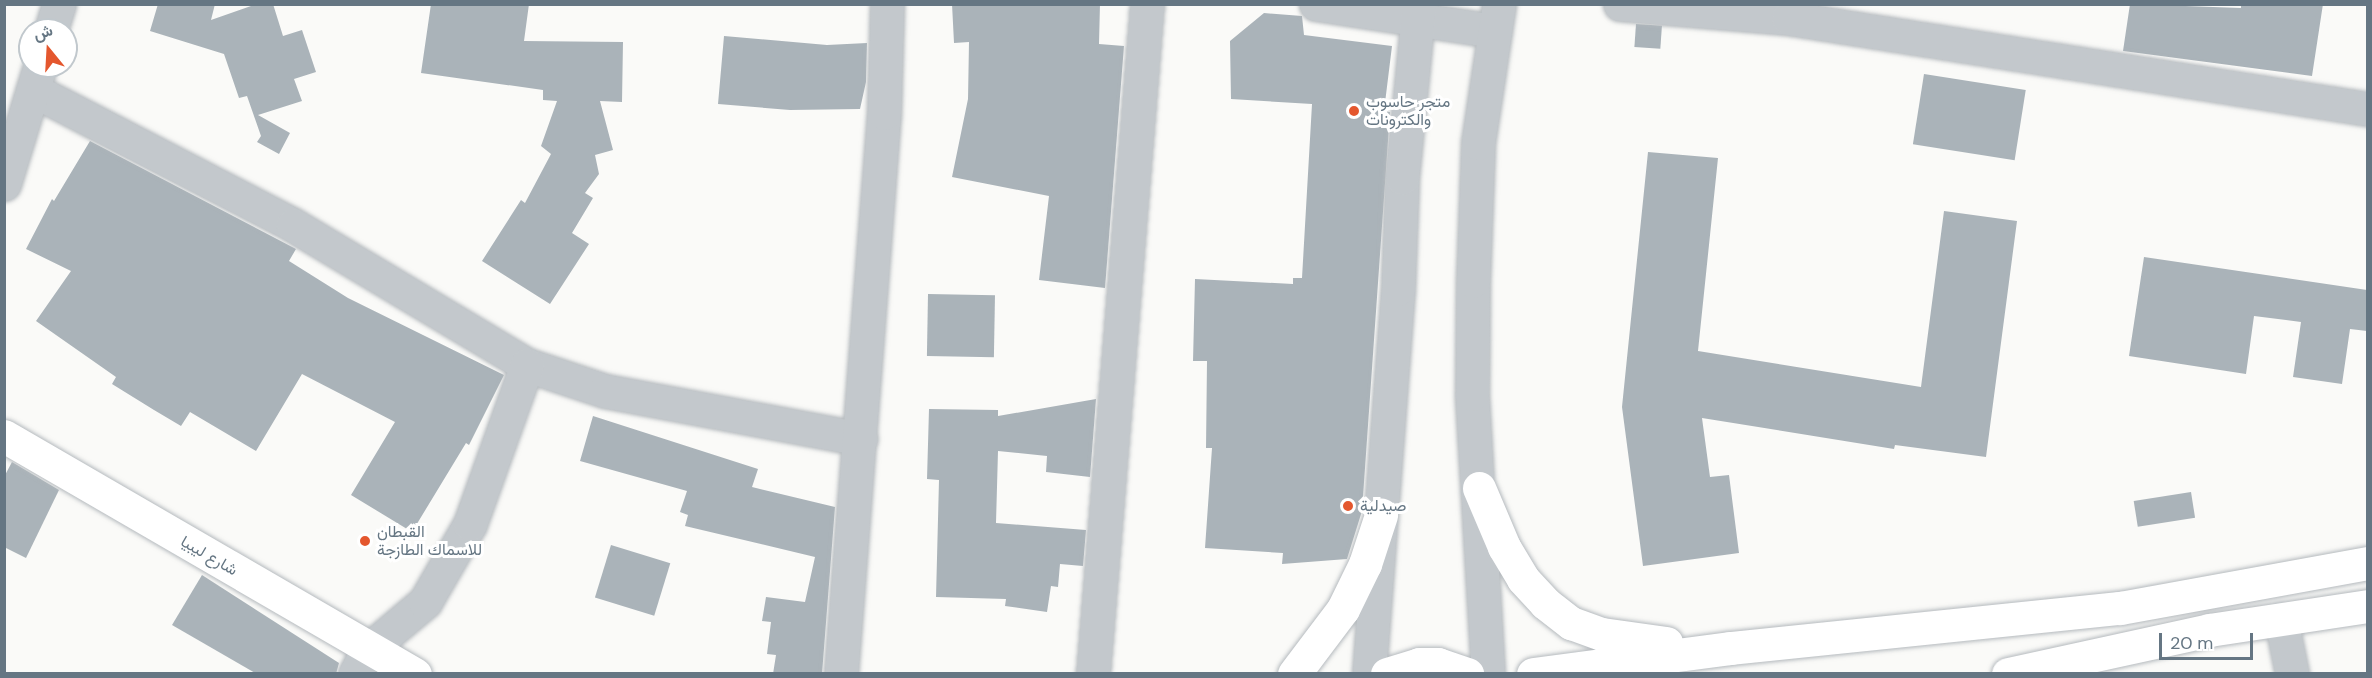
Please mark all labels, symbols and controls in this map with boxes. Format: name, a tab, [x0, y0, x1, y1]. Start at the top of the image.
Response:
north arrow	[18, 18, 78, 78]
text: ش	[31, 19, 55, 45]
place label: متجر حاسوب والكترونات	[1366, 92, 1450, 130]
marker: متجر حاسوب والكترونات	[1347, 104, 1361, 118]
place label: صيدلية	[1360, 496, 1406, 516]
marker: صيدلية	[1341, 499, 1355, 513]
place label: القبطان للاسماك الطازجة	[377, 522, 482, 560]
street label: شارع ليبيا	[177, 532, 241, 580]
marker: القبطان للاسماك الطازجة	[358, 534, 372, 548]
scale bar	[2162, 621, 2256, 659]
text: 20 m	[2170, 631, 2213, 655]

